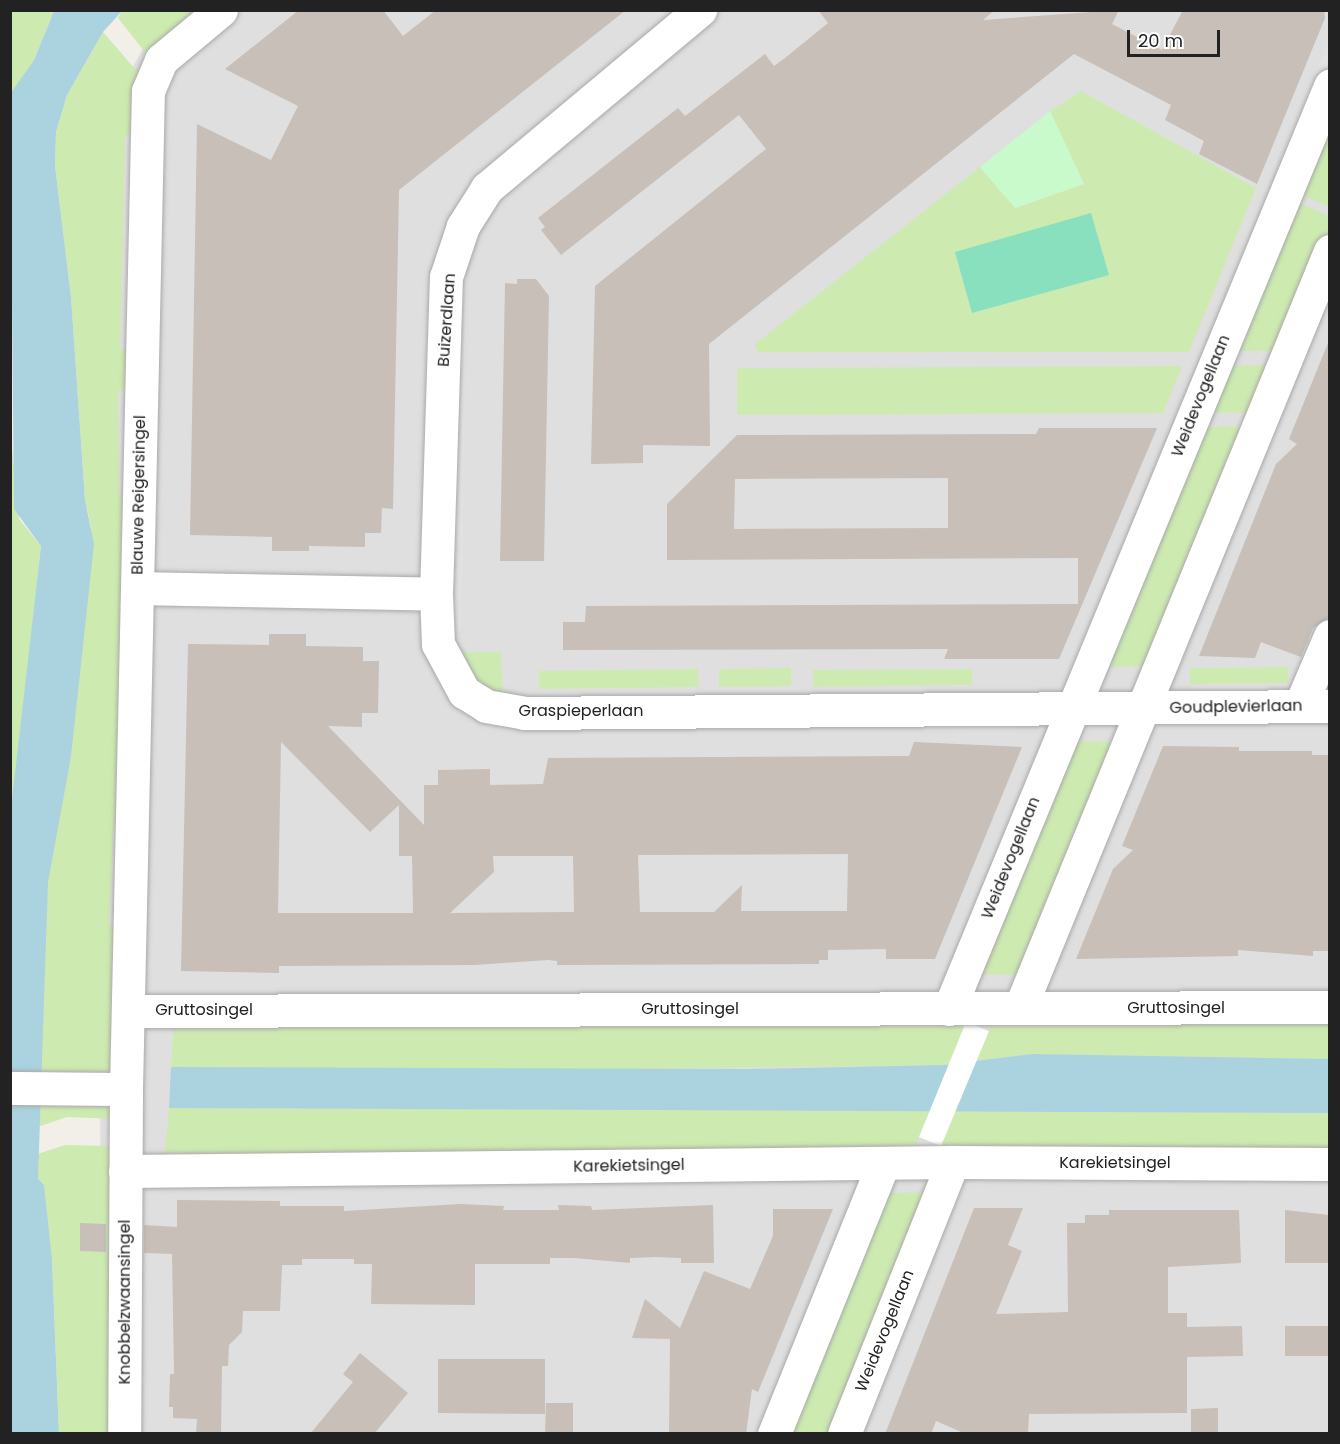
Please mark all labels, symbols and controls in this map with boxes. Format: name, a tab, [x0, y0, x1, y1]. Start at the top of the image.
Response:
scale bar	[1130, 18, 1223, 56]
text: 20 m	[1138, 28, 1183, 53]
street label: Buizerdlaan	[434, 273, 460, 367]
street label: Weidevogellaan	[1168, 332, 1234, 460]
street label: Blauwe Reigersingel	[128, 415, 150, 575]
street label: Goudplevierlaan	[1169, 696, 1303, 718]
street label: Graspieperlaan	[519, 701, 643, 721]
street label: Weidevogellaan	[978, 794, 1044, 922]
street label: Gruttosingel	[1127, 998, 1225, 1018]
street label: Gruttosingel	[641, 999, 739, 1019]
street label: Gruttosingel	[155, 1000, 253, 1020]
street label: Karekietsingel	[1059, 1153, 1171, 1173]
street label: Karekietsingel	[573, 1155, 685, 1177]
street label: Knobbelzwaansingel	[115, 1219, 135, 1385]
street label: Weidevogellaan	[852, 1267, 918, 1395]

